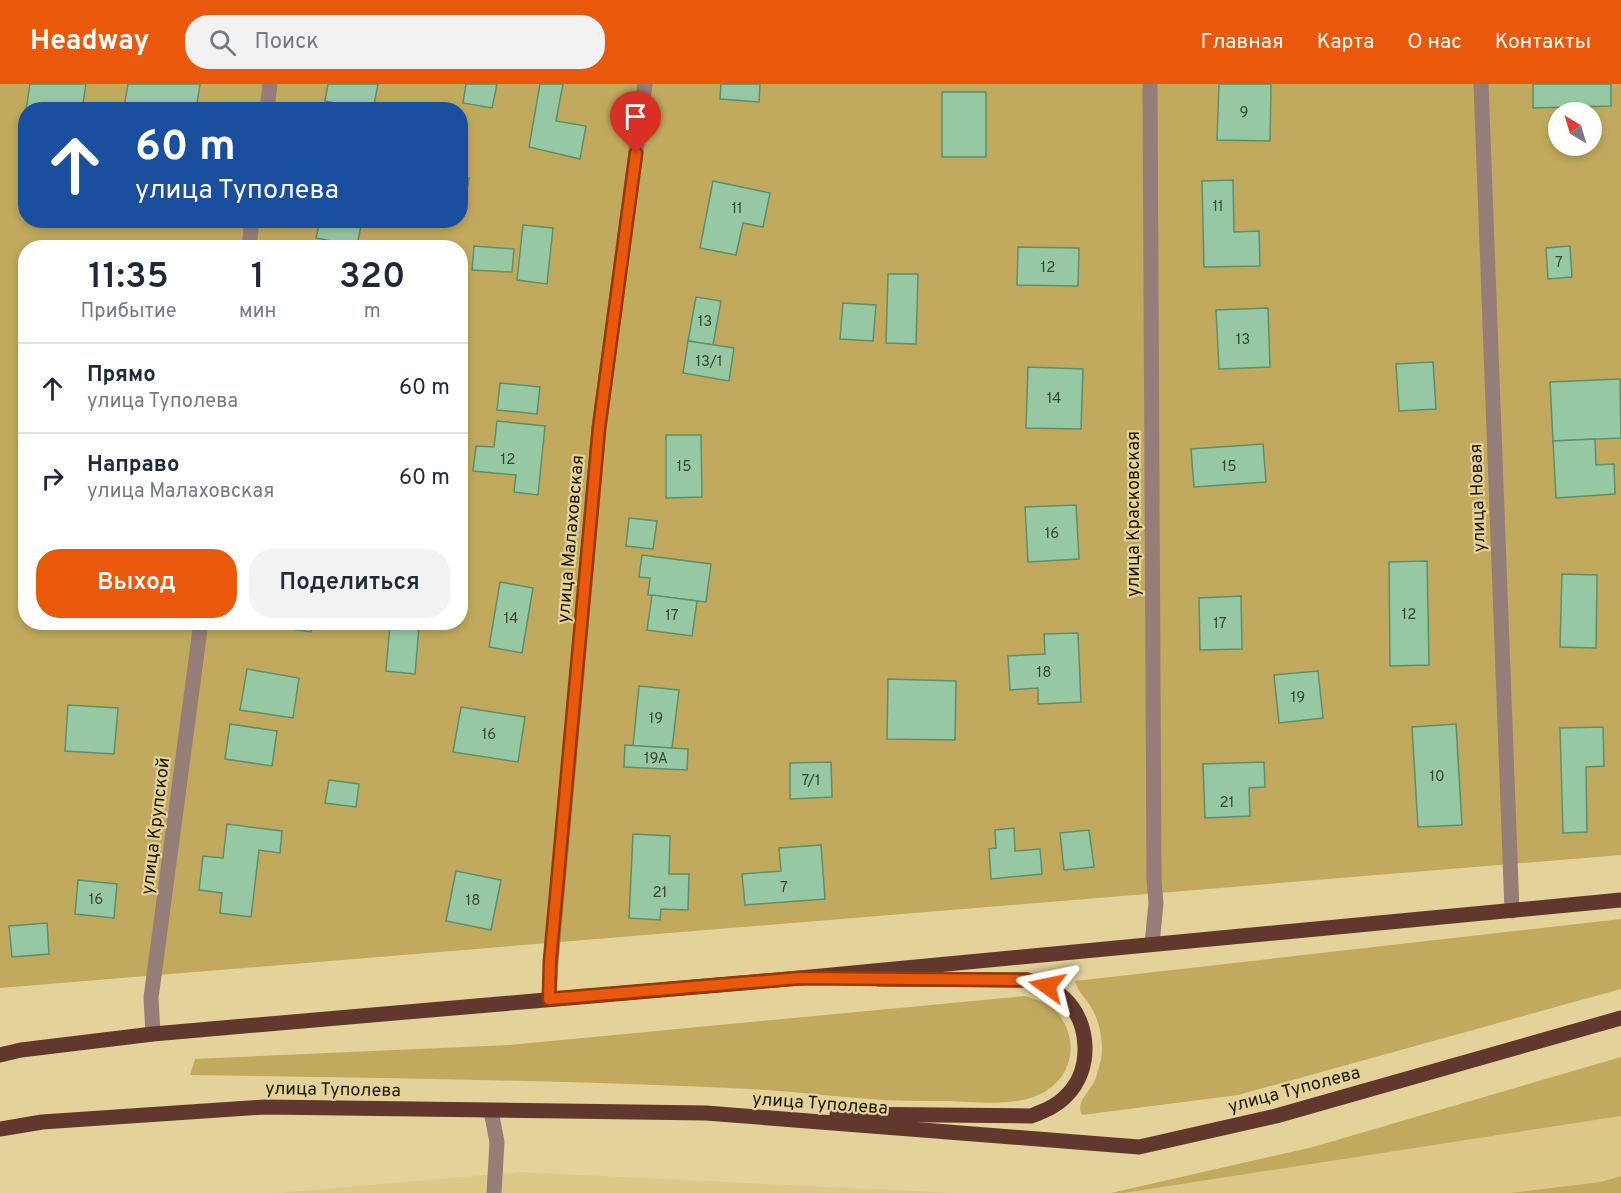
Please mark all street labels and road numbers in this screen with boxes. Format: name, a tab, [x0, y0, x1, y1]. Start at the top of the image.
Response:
street label: улица Красковская	[1123, 431, 1146, 597]
street label: улица Новая	[1465, 443, 1492, 553]
street label: улица Малаховская	[553, 454, 590, 624]
street label: улица Крупской	[137, 756, 176, 896]
street label: улица Туполева	[1226, 1062, 1363, 1119]
street label: улица Туполева	[265, 1078, 401, 1103]
street label: улица Туполева	[751, 1088, 888, 1121]

